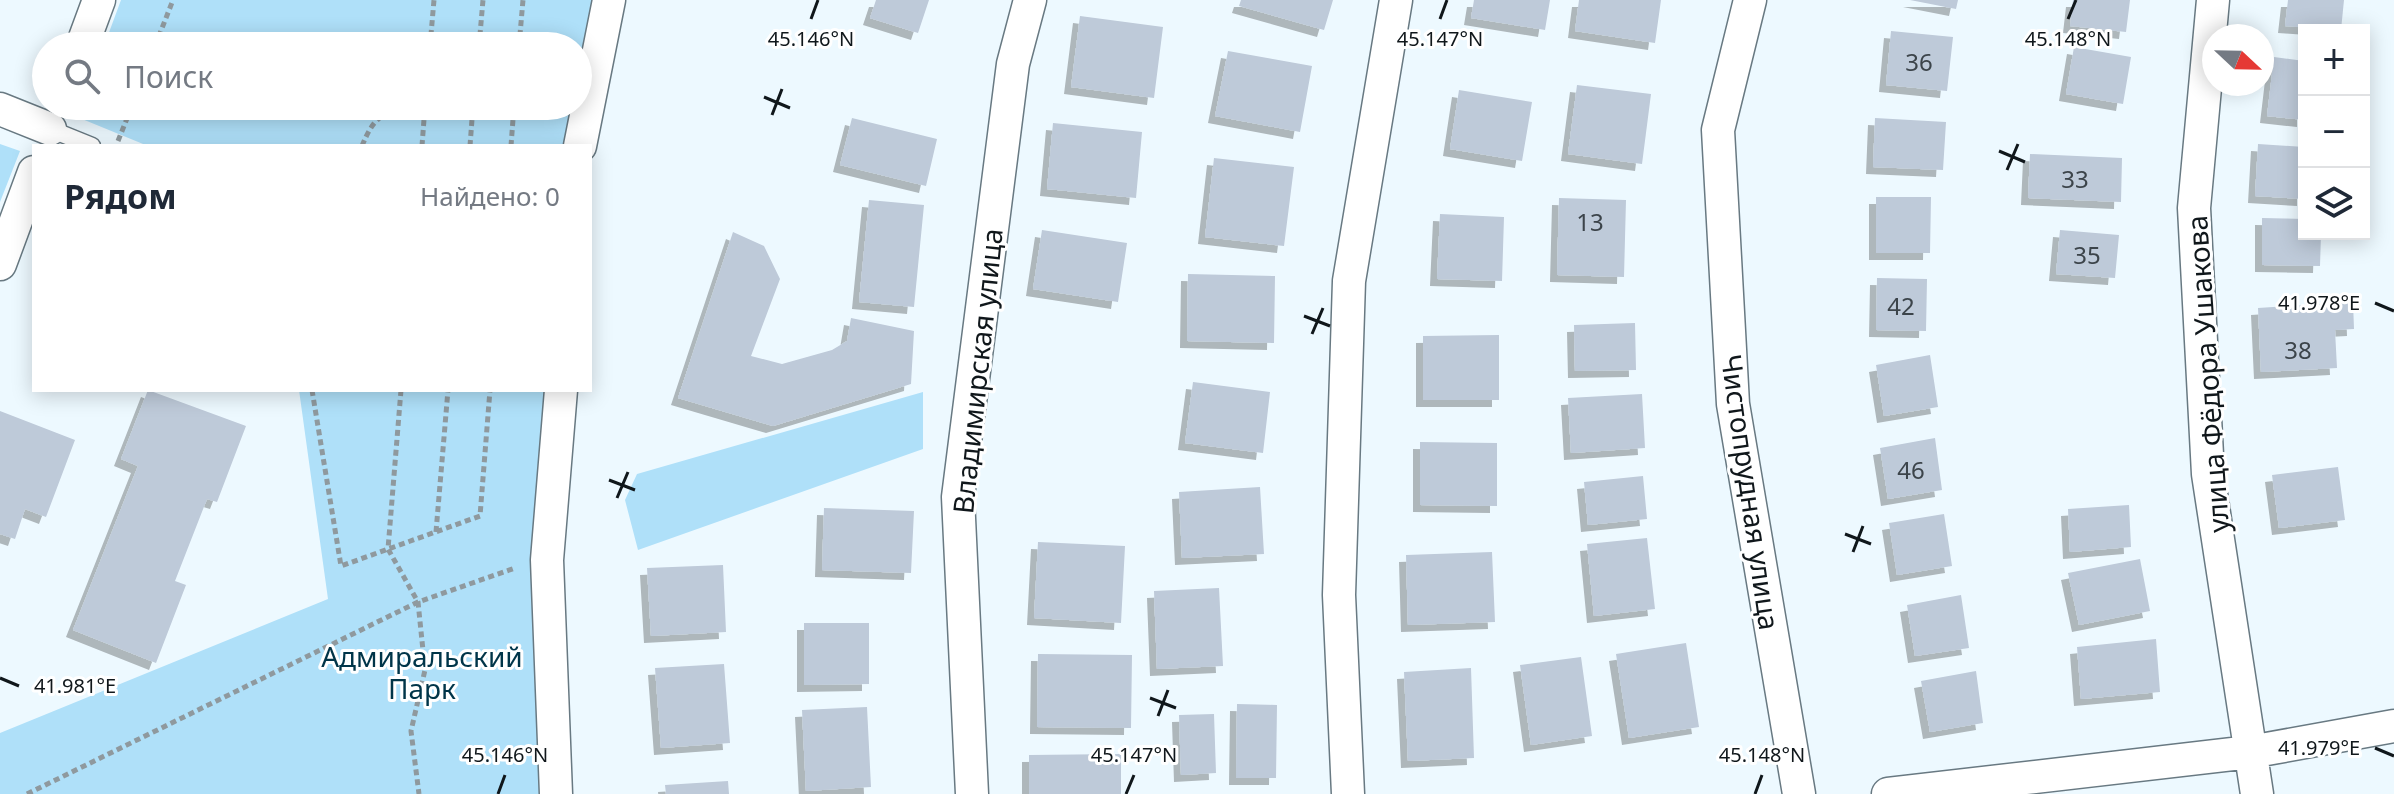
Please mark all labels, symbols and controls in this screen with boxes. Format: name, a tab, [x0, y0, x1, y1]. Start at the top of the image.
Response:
north arrow	[2202, 24, 2274, 96]
map controls	[2298, 24, 2370, 240]
button: +	[2298, 24, 2370, 96]
text: 45.146°N	[768, 25, 854, 52]
text: 45.147°N	[1397, 25, 1483, 52]
text: 45.148°N	[2025, 25, 2111, 52]
search box	[32, 32, 592, 120]
house number: 36	[1905, 45, 1933, 78]
icon: search	[60, 54, 104, 98]
text: Поиск	[124, 56, 213, 97]
button: −	[2298, 96, 2370, 168]
house number: 33	[2061, 162, 2089, 195]
button: layers	[2298, 168, 2370, 240]
text: Рядом	[64, 173, 177, 219]
text: Найдено: 0	[420, 178, 560, 214]
house number: 13	[1576, 205, 1604, 238]
street label: улица Фёдора Ушакова	[2177, 214, 2237, 534]
street label: Владимирская улица	[943, 226, 1011, 516]
house number: 35	[2073, 238, 2101, 271]
house number: 42	[1887, 289, 1915, 322]
text: 41.978°E	[2278, 289, 2360, 316]
house number: 38	[2284, 333, 2312, 366]
street label: Чистопрудная улица	[1713, 352, 1789, 632]
house number: 46	[1897, 453, 1925, 486]
park label: Адмиральский Парк	[321, 637, 523, 707]
text: 41.981°E	[34, 672, 116, 699]
text: 41.979°E	[2278, 734, 2360, 761]
text: 45.146°N	[462, 741, 548, 768]
text: 45.147°N	[1091, 741, 1177, 768]
text: 45.148°N	[1719, 741, 1805, 768]

